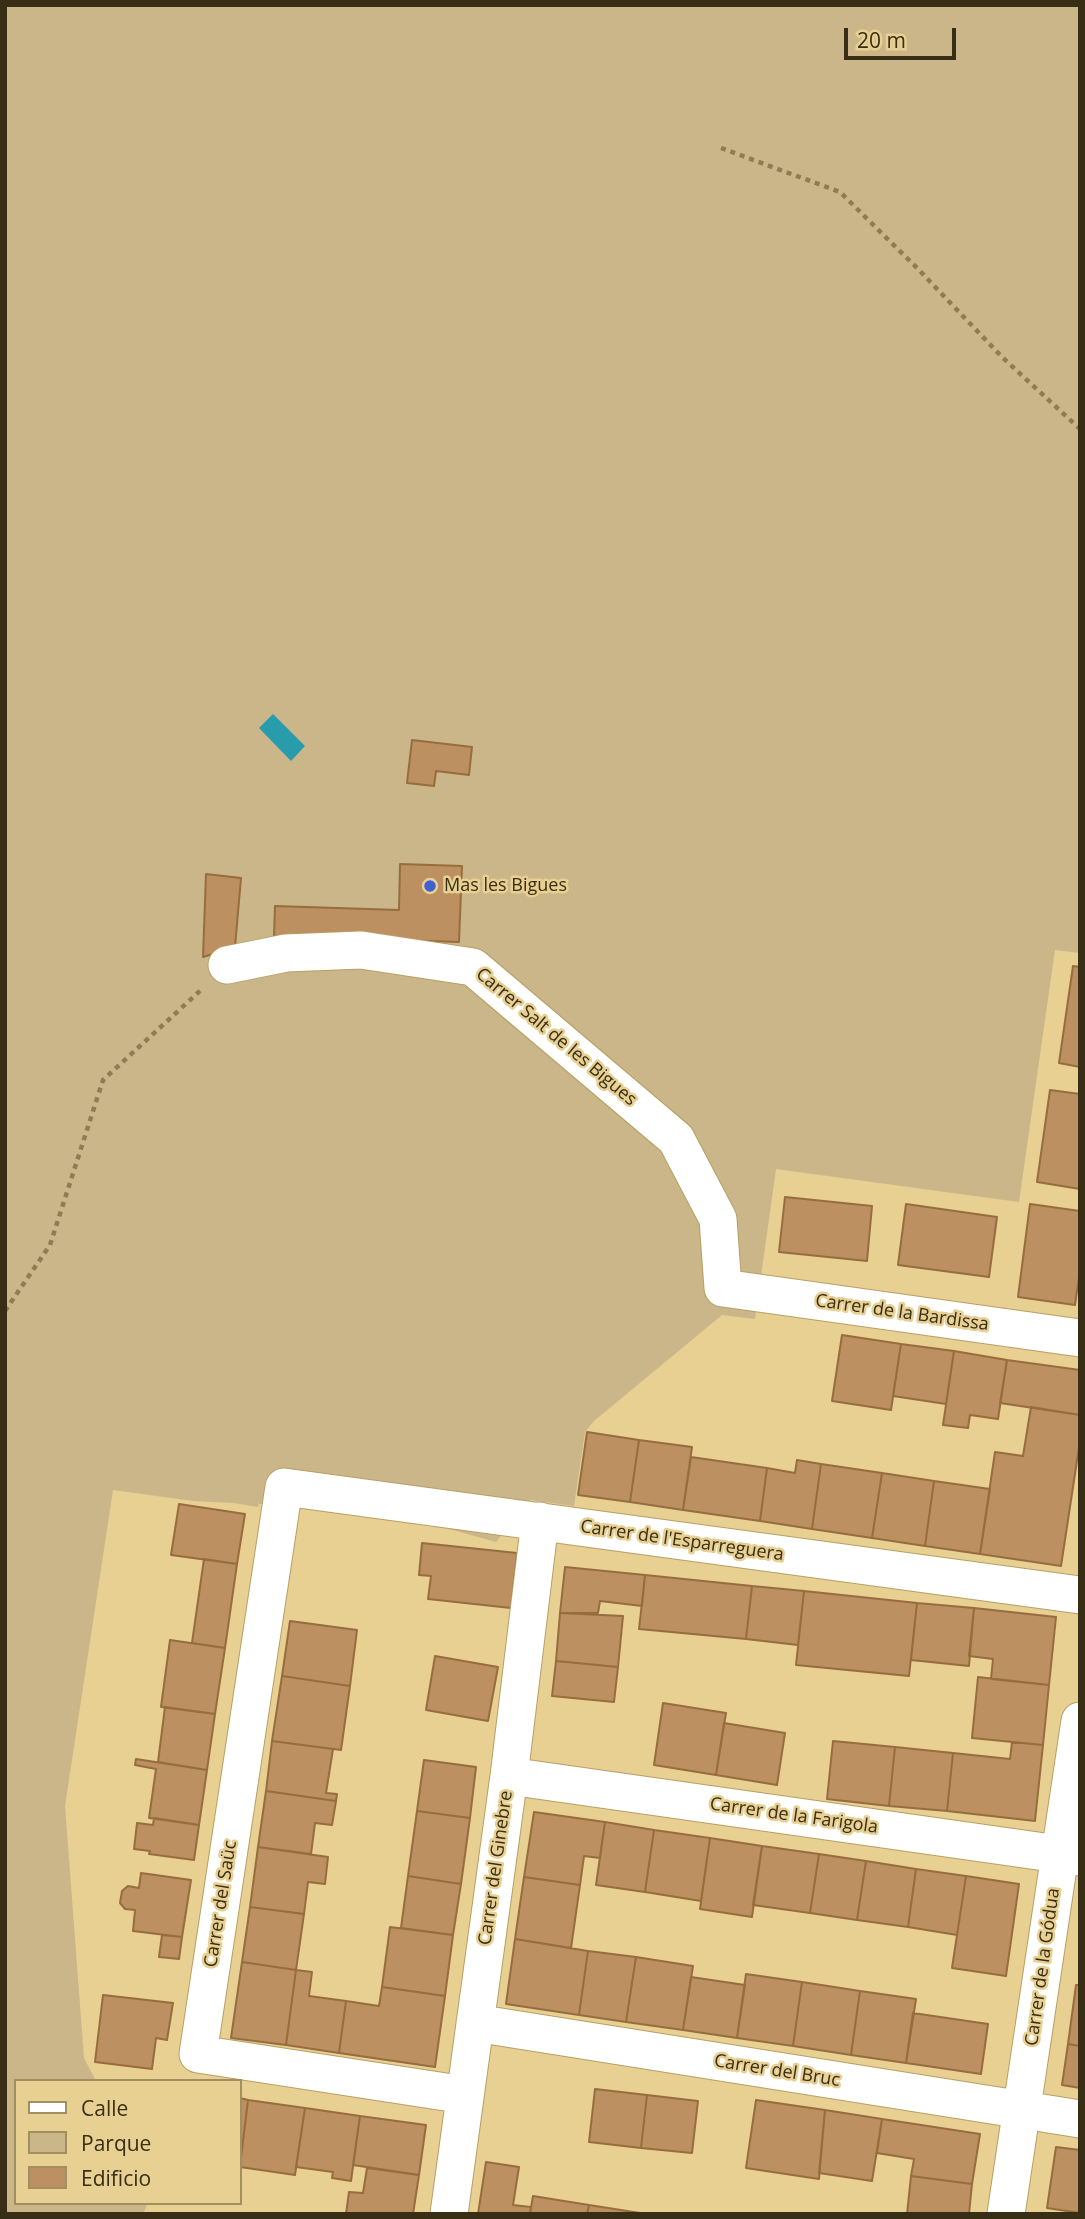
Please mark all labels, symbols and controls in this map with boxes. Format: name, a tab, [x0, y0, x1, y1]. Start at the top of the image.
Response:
scale bar	[847, 14, 959, 58]
text: 20 m	[857, 26, 906, 54]
place label: Mas les Bigues	[444, 875, 567, 897]
marker: Mas les Bigues	[422, 878, 438, 894]
street label: Carrer Salt de les Bigues	[471, 963, 641, 1111]
street label: Carrer de la Bardissa	[814, 1290, 990, 1336]
street label: Carrer de l'Esparreguera	[579, 1516, 785, 1566]
street label: Carrer del Ginebre	[474, 1789, 518, 1947]
street label: Carrer de la Farigola	[709, 1794, 879, 1838]
street label: Carrer del Saüc	[200, 1839, 242, 1969]
street label: Carrer de la Gódua	[1021, 1887, 1065, 2047]
street label: Carrer del Bruc	[713, 2050, 841, 2092]
legend	[14, 2079, 242, 2205]
text: Calle	[81, 2094, 128, 2122]
text: Parque	[81, 2129, 151, 2157]
text: Edificio	[81, 2164, 151, 2192]

